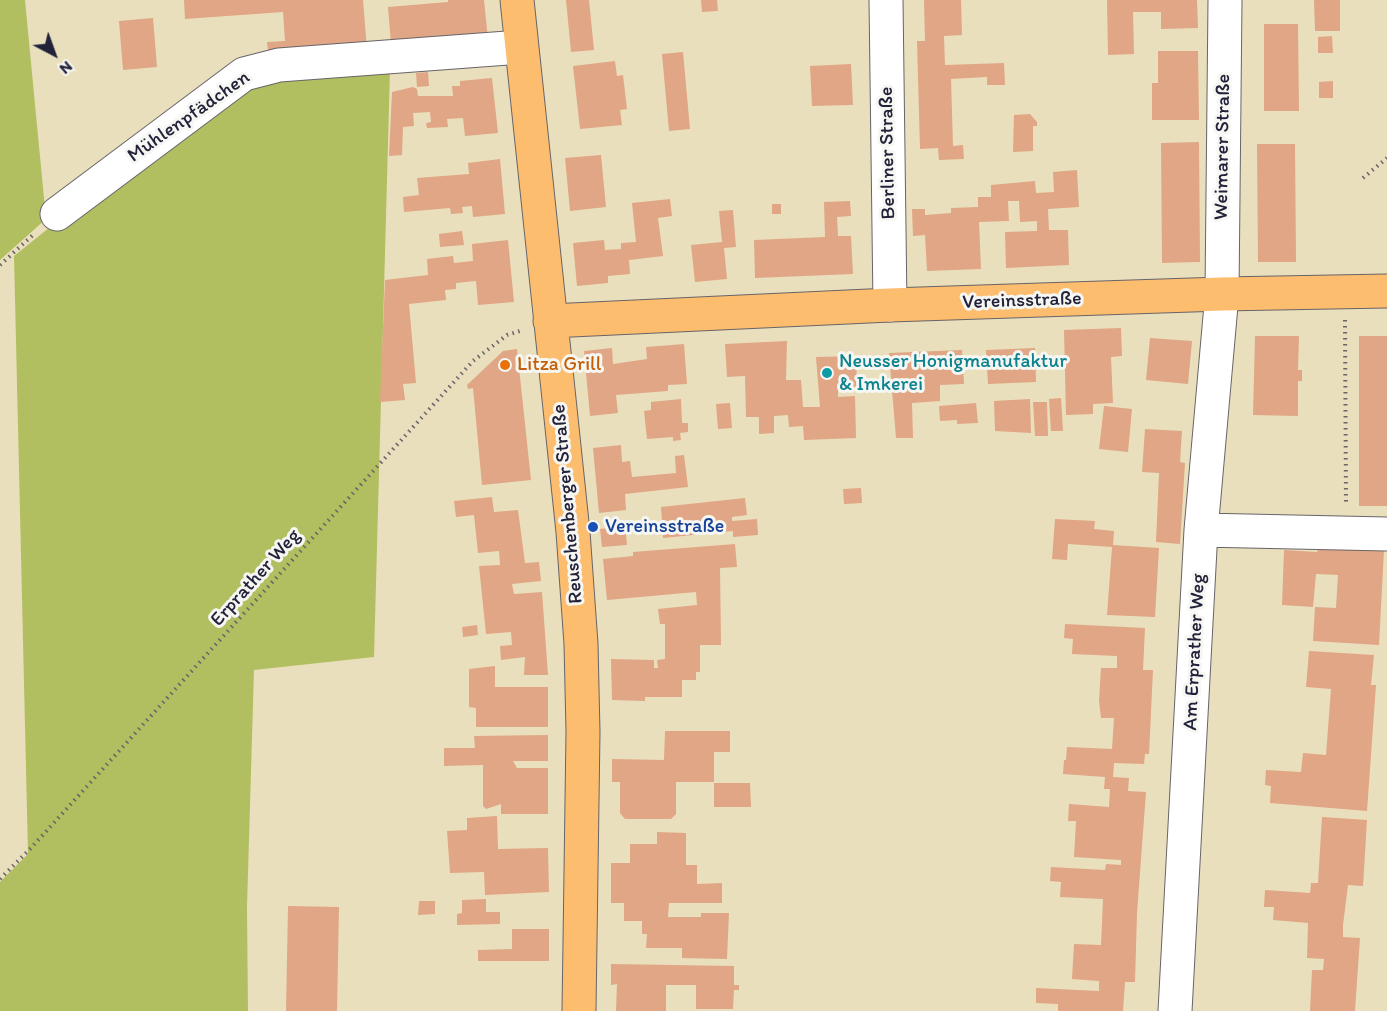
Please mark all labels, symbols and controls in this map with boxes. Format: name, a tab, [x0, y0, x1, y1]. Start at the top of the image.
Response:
north arrow	[24, 24, 84, 84]
text: N	[56, 57, 76, 79]
street label: Mühlenpfädchen	[123, 66, 255, 168]
street label: Weimarer Straße	[1210, 74, 1236, 220]
street label: Berliner Straße	[875, 86, 901, 220]
street label: Vereinsstraße	[962, 287, 1082, 315]
place label: Neusser Honigmanufaktur & Imkerei	[839, 350, 1067, 397]
place label: Litza Grill	[517, 353, 601, 377]
marker: Litza Grill	[498, 358, 512, 372]
marker: Neusser Honigmanufaktur & Imkerei	[820, 366, 834, 380]
street label: Reuschenberger Straße	[547, 403, 589, 605]
place label: Vereinsstraße	[605, 515, 724, 539]
marker: Vereinsstraße	[586, 520, 600, 534]
street label: Erprather Weg	[206, 524, 306, 632]
street label: Am Erprather Weg	[1179, 573, 1211, 731]

